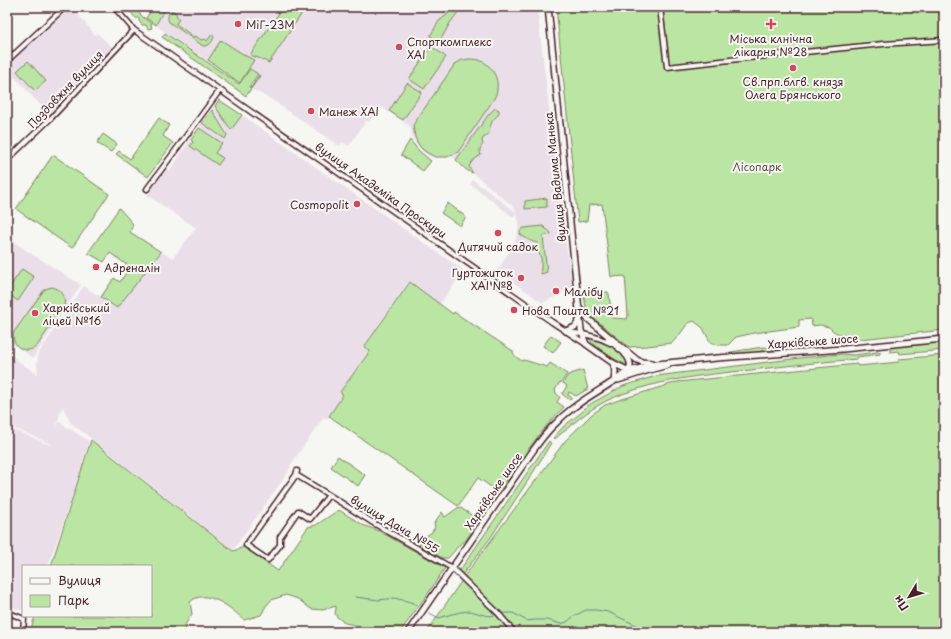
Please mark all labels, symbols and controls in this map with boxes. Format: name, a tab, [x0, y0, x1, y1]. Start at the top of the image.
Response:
place label: МіГ-23М	[246, 16, 295, 33]
marker: Міська клнічна лікарня №28	[765, 18, 777, 30]
marker: МіГ-23М	[233, 19, 243, 29]
place label: Міська клнічна лікарня №28	[730, 30, 813, 60]
place label: Спорткомплекс ХАІ	[407, 33, 492, 63]
marker: Спорткомплекс ХАІ	[394, 42, 404, 52]
street label: Поздовжня вулиця	[23, 46, 107, 132]
marker: Cв.прп.блгв. князя Олега Брянського	[788, 63, 798, 73]
place label: Cв.прп.блгв. князя Олега Брянського	[743, 73, 843, 103]
place label: Манеж ХАІ	[319, 103, 379, 120]
marker: Манеж ХАІ	[306, 106, 316, 116]
street label: вулиця Вадима Манька	[540, 111, 570, 243]
street label: вулиця Академіка Проскури	[312, 138, 450, 242]
park label: Лісопарк	[732, 158, 782, 175]
place label: Cosmopolit	[290, 196, 350, 213]
marker: Cosmopolit	[352, 199, 362, 209]
marker: Дитячий садок	[493, 228, 503, 238]
place label: Дитячий садок	[457, 238, 538, 255]
place label: Адреналін	[104, 259, 160, 276]
marker: Адреналін	[91, 262, 101, 272]
place label: Гуртожиток ХАІ №8	[452, 264, 513, 294]
marker: Гуртожиток ХАІ №8	[516, 273, 526, 283]
place label: Малібу	[564, 283, 603, 300]
marker: Малібу	[551, 286, 561, 296]
place label: Харківський ліцей №16	[42, 299, 110, 329]
place label: Нова Пошта №21	[522, 302, 619, 319]
marker: Нова Пошта №21	[509, 305, 519, 315]
marker: Харківський ліцей №16	[30, 308, 40, 318]
street label: Харківське шосе	[767, 329, 859, 353]
street label: Харківське шосе	[460, 449, 526, 533]
street label: вулиця Дача №55	[347, 491, 443, 557]
legend	[22, 565, 152, 617]
text: Вулиця	[58, 571, 101, 589]
north arrow	[889, 577, 929, 617]
text: Парк	[58, 591, 90, 609]
text: Пн	[889, 592, 912, 615]

